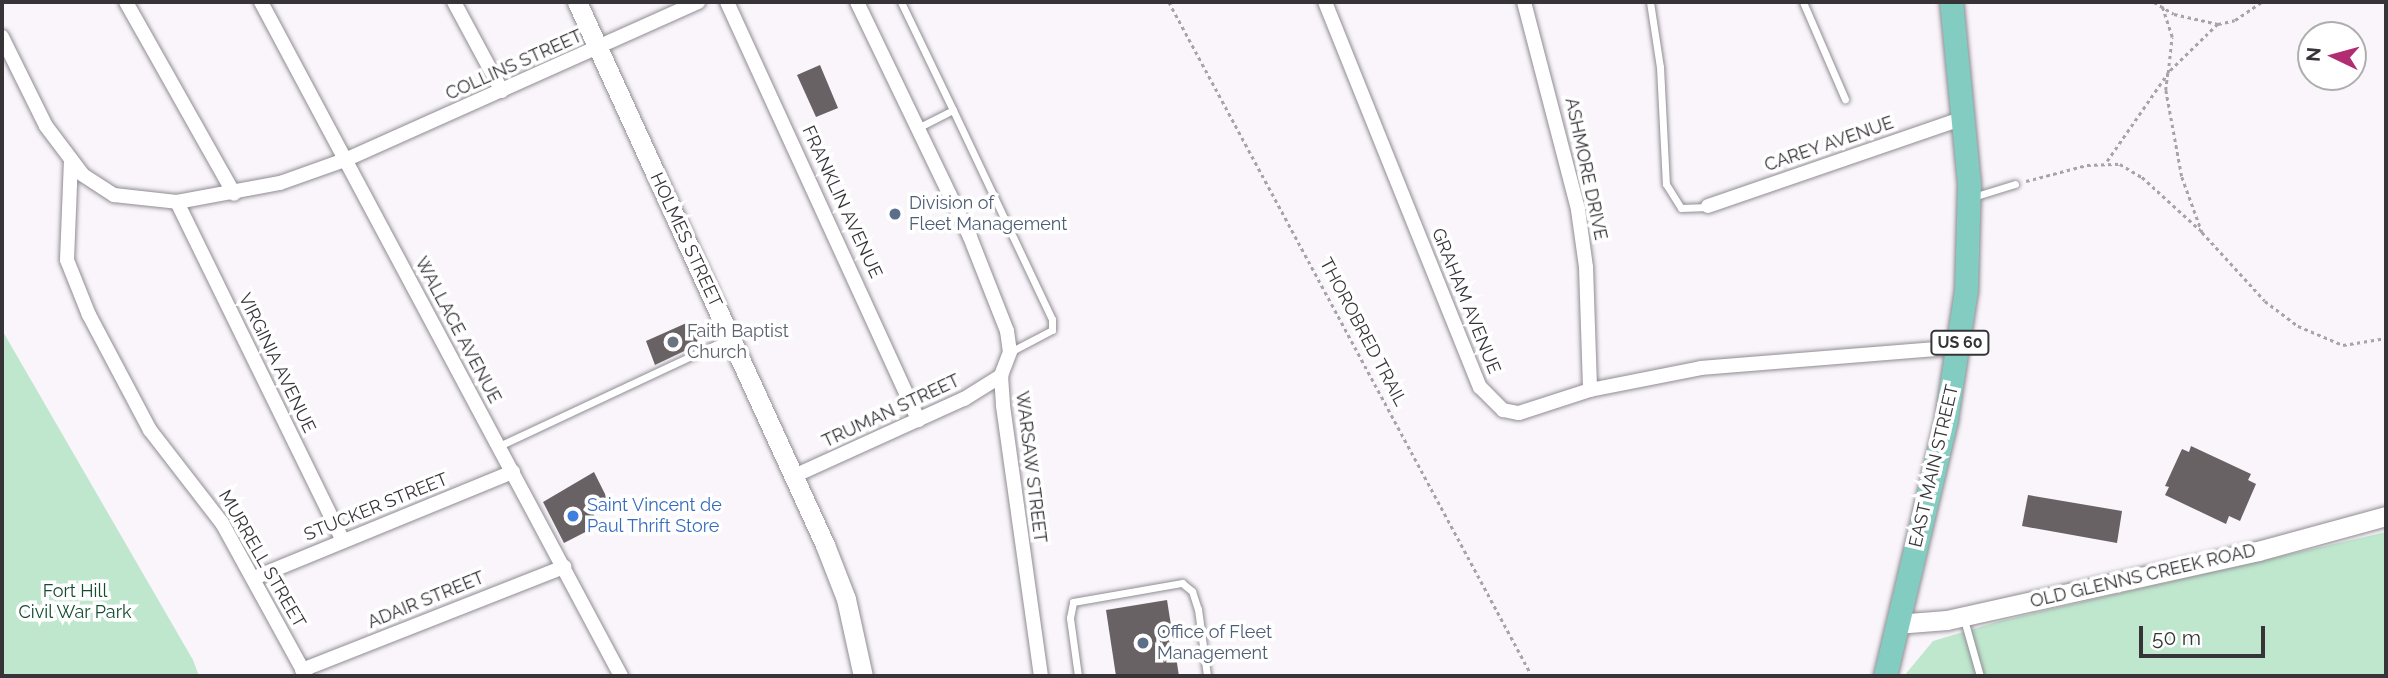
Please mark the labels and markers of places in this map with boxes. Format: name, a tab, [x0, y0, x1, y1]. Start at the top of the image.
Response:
place label: Division of Fleet Management	[909, 193, 1067, 235]
marker: Division of Fleet Management	[887, 206, 903, 222]
place label: Faith Baptist Church	[687, 321, 789, 364]
marker: Faith Baptist Church	[665, 334, 681, 350]
place label: Saint Vincent de Paul Thrift Store	[587, 495, 722, 538]
marker: Saint Vincent de Paul Thrift Store	[565, 508, 581, 524]
place label: Office of Fleet Management	[1157, 622, 1272, 664]
marker: Office of Fleet Management	[1135, 635, 1151, 651]

